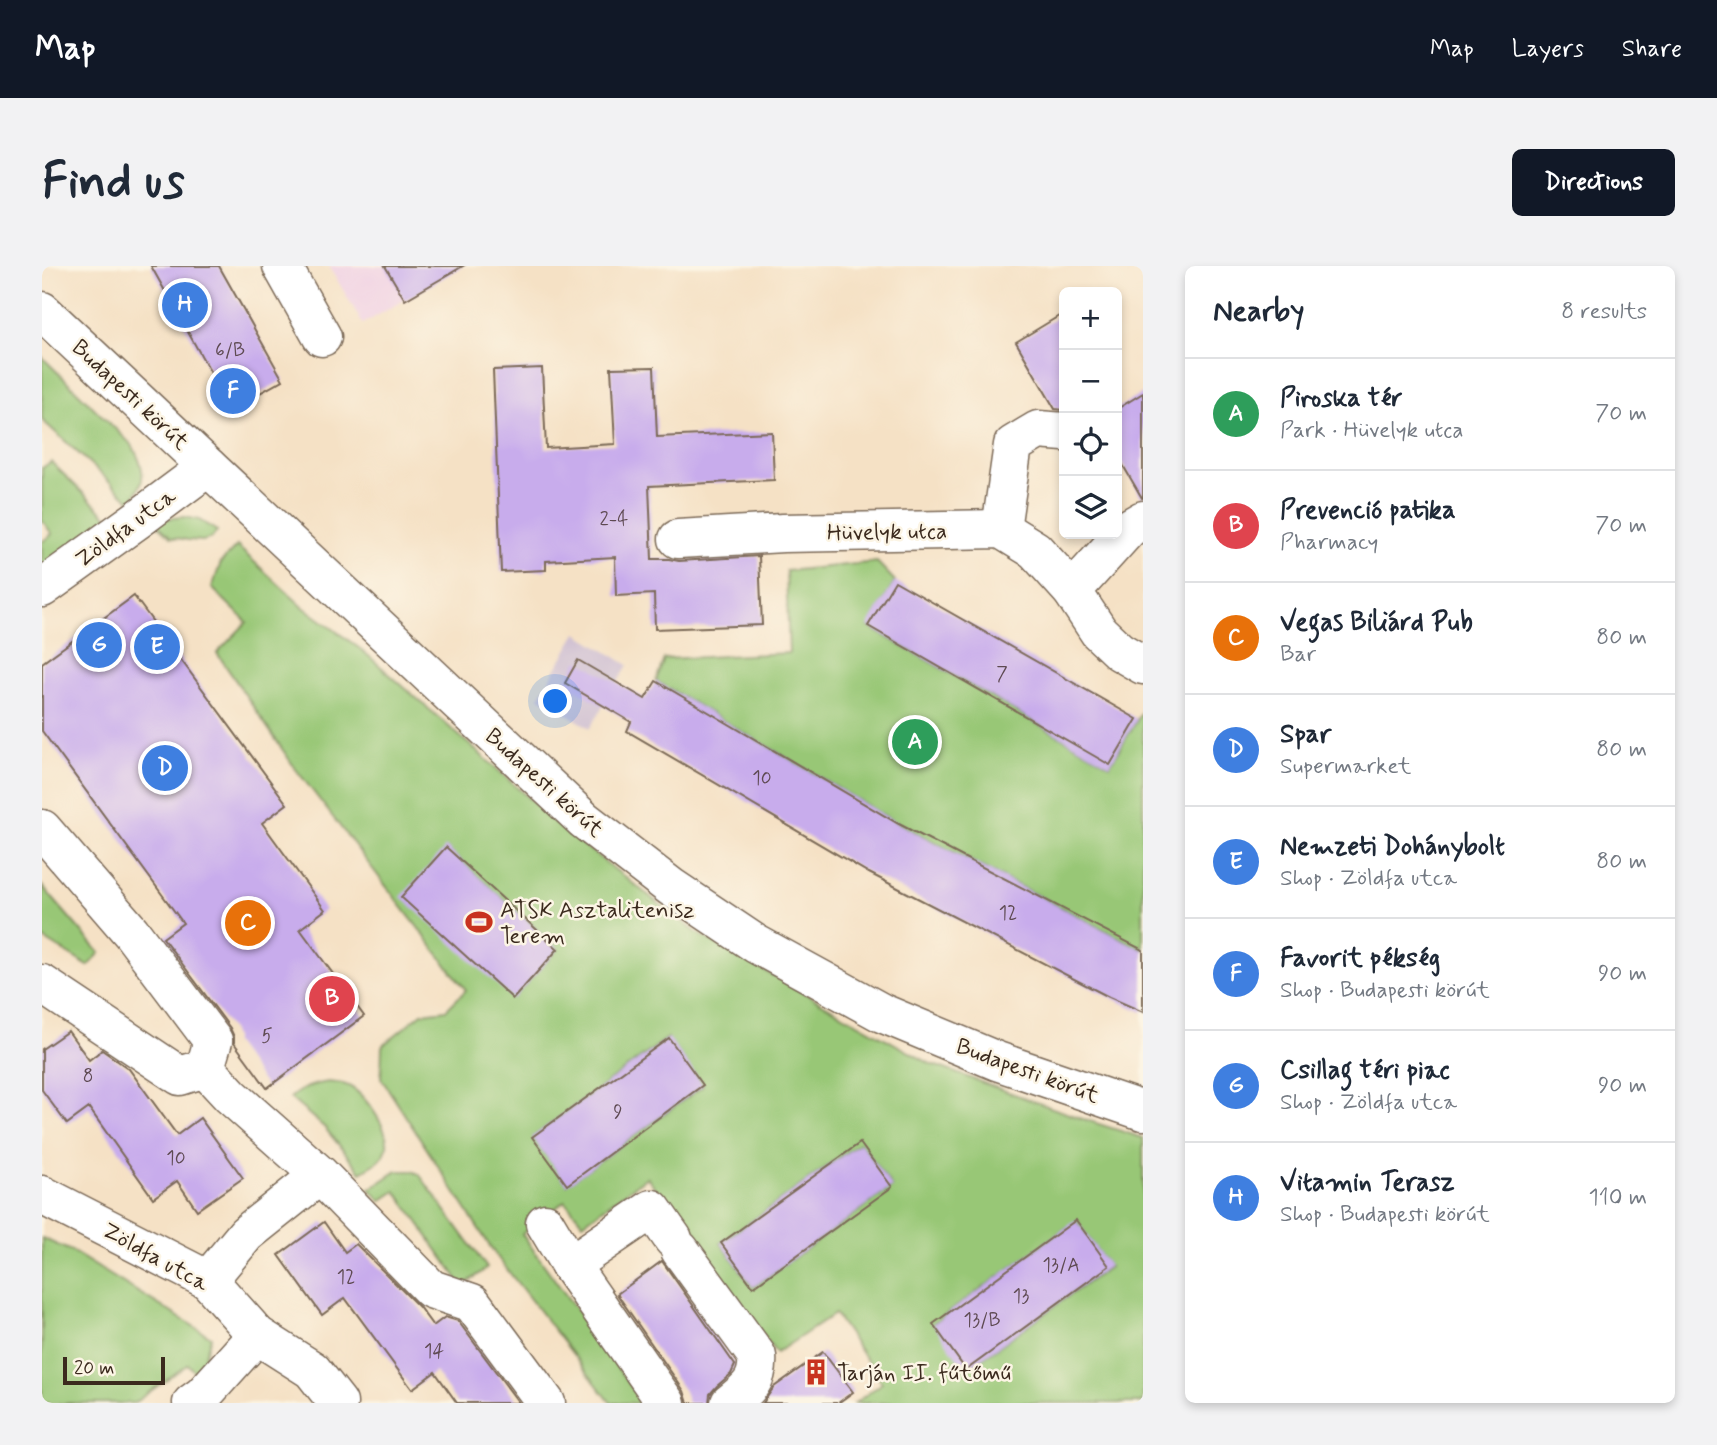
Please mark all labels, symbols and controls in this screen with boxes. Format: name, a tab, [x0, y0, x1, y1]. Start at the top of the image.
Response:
text: Map	[35, 27, 95, 71]
text: Map	[1430, 34, 1474, 65]
text: Layers	[1512, 34, 1584, 65]
text: Share	[1622, 34, 1682, 65]
button: Directions	[1512, 149, 1675, 216]
text: Find us	[42, 150, 185, 215]
pin: H	[162, 279, 208, 331]
map controls	[1059, 287, 1122, 539]
button: +	[1059, 287, 1122, 350]
text: Nearby	[1213, 292, 1304, 331]
text: 8 results	[1561, 297, 1647, 327]
street label: Budapesti körút	[65, 333, 195, 458]
house number: 6/B	[215, 338, 245, 363]
button: −	[1059, 350, 1122, 413]
pin: F	[210, 365, 256, 417]
text: Piroska tér	[1280, 382, 1403, 416]
text: A	[1228, 399, 1244, 429]
text: 70 m	[1595, 399, 1647, 429]
button: locate	[1059, 413, 1122, 476]
text: Park · Hüvelyk utca	[1280, 416, 1464, 446]
button: layers	[1059, 476, 1122, 539]
street label: Zöldfa utca	[70, 482, 183, 575]
text: Prevenció patika	[1280, 494, 1456, 528]
house number: 2-4	[600, 507, 628, 532]
text: B	[1229, 511, 1243, 541]
text: 70 m	[1595, 511, 1647, 541]
street label: Hüvelyk utca	[827, 517, 947, 549]
text: Pharmacy	[1280, 528, 1378, 558]
text: Vegas Biliárd Pub	[1280, 606, 1473, 640]
pin: G	[76, 619, 122, 671]
pin: E	[134, 621, 180, 673]
text: C	[1228, 623, 1244, 653]
text: 80 m	[1596, 623, 1647, 653]
text: Bar	[1280, 640, 1316, 670]
house number: 7	[996, 662, 1008, 687]
your location	[538, 684, 572, 718]
pin: A	[892, 716, 938, 768]
text: Spar	[1280, 718, 1331, 752]
street label: Budapesti körút	[478, 722, 610, 845]
text: D	[1228, 735, 1244, 765]
text: 80 m	[1596, 735, 1647, 765]
pin: D	[142, 742, 188, 794]
text: Supermarket	[1280, 752, 1411, 782]
house number: 10	[752, 766, 772, 791]
text: Nemzeti Dohánybolt	[1280, 830, 1505, 864]
text: E	[1229, 847, 1243, 877]
text: 80 m	[1596, 847, 1647, 877]
text: Shop · Zöldfa utca	[1280, 864, 1457, 894]
place label: ATSK Asztalitenisz Terem	[500, 896, 695, 952]
pin: C	[225, 897, 271, 949]
house number: 12	[999, 901, 1017, 926]
sports icon: ATSK Asztalitenisz Terem	[464, 907, 494, 937]
text: Favorit pékség	[1280, 942, 1440, 976]
text: F	[1230, 959, 1242, 989]
text: 90 m	[1598, 959, 1647, 989]
pin: B	[309, 973, 355, 1025]
text: Shop · Budapesti körút	[1280, 976, 1490, 1006]
house number: 5	[261, 1024, 273, 1049]
street label: Budapesti körút	[952, 1032, 1103, 1112]
text: Csillag téri piac	[1280, 1054, 1450, 1088]
house number: 8	[83, 1064, 93, 1089]
text: G	[1228, 1071, 1244, 1101]
text: 90 m	[1598, 1071, 1647, 1101]
text: Shop · Zöldfa utca	[1280, 1088, 1457, 1118]
house number: 9	[613, 1100, 623, 1125]
house number: 10	[166, 1146, 186, 1171]
text: Vitamin Terasz	[1280, 1166, 1455, 1200]
text: H	[1228, 1183, 1244, 1213]
text: 110 m	[1588, 1183, 1647, 1213]
text: Shop · Budapesti körút	[1280, 1200, 1490, 1230]
street label: Zöldfa utca	[97, 1216, 214, 1299]
house number: 13/A	[1042, 1253, 1080, 1278]
house number: 12	[337, 1265, 355, 1290]
house number: 13	[1013, 1284, 1029, 1309]
house number: 13/B	[964, 1308, 1000, 1333]
house number: 14	[424, 1339, 444, 1364]
scale bar	[63, 1354, 164, 1386]
text: 20 m	[74, 1356, 114, 1381]
building icon: Tarján II. fűtőmű	[801, 1357, 831, 1387]
place label: Tarján II. fűtőmű	[837, 1359, 1011, 1389]

